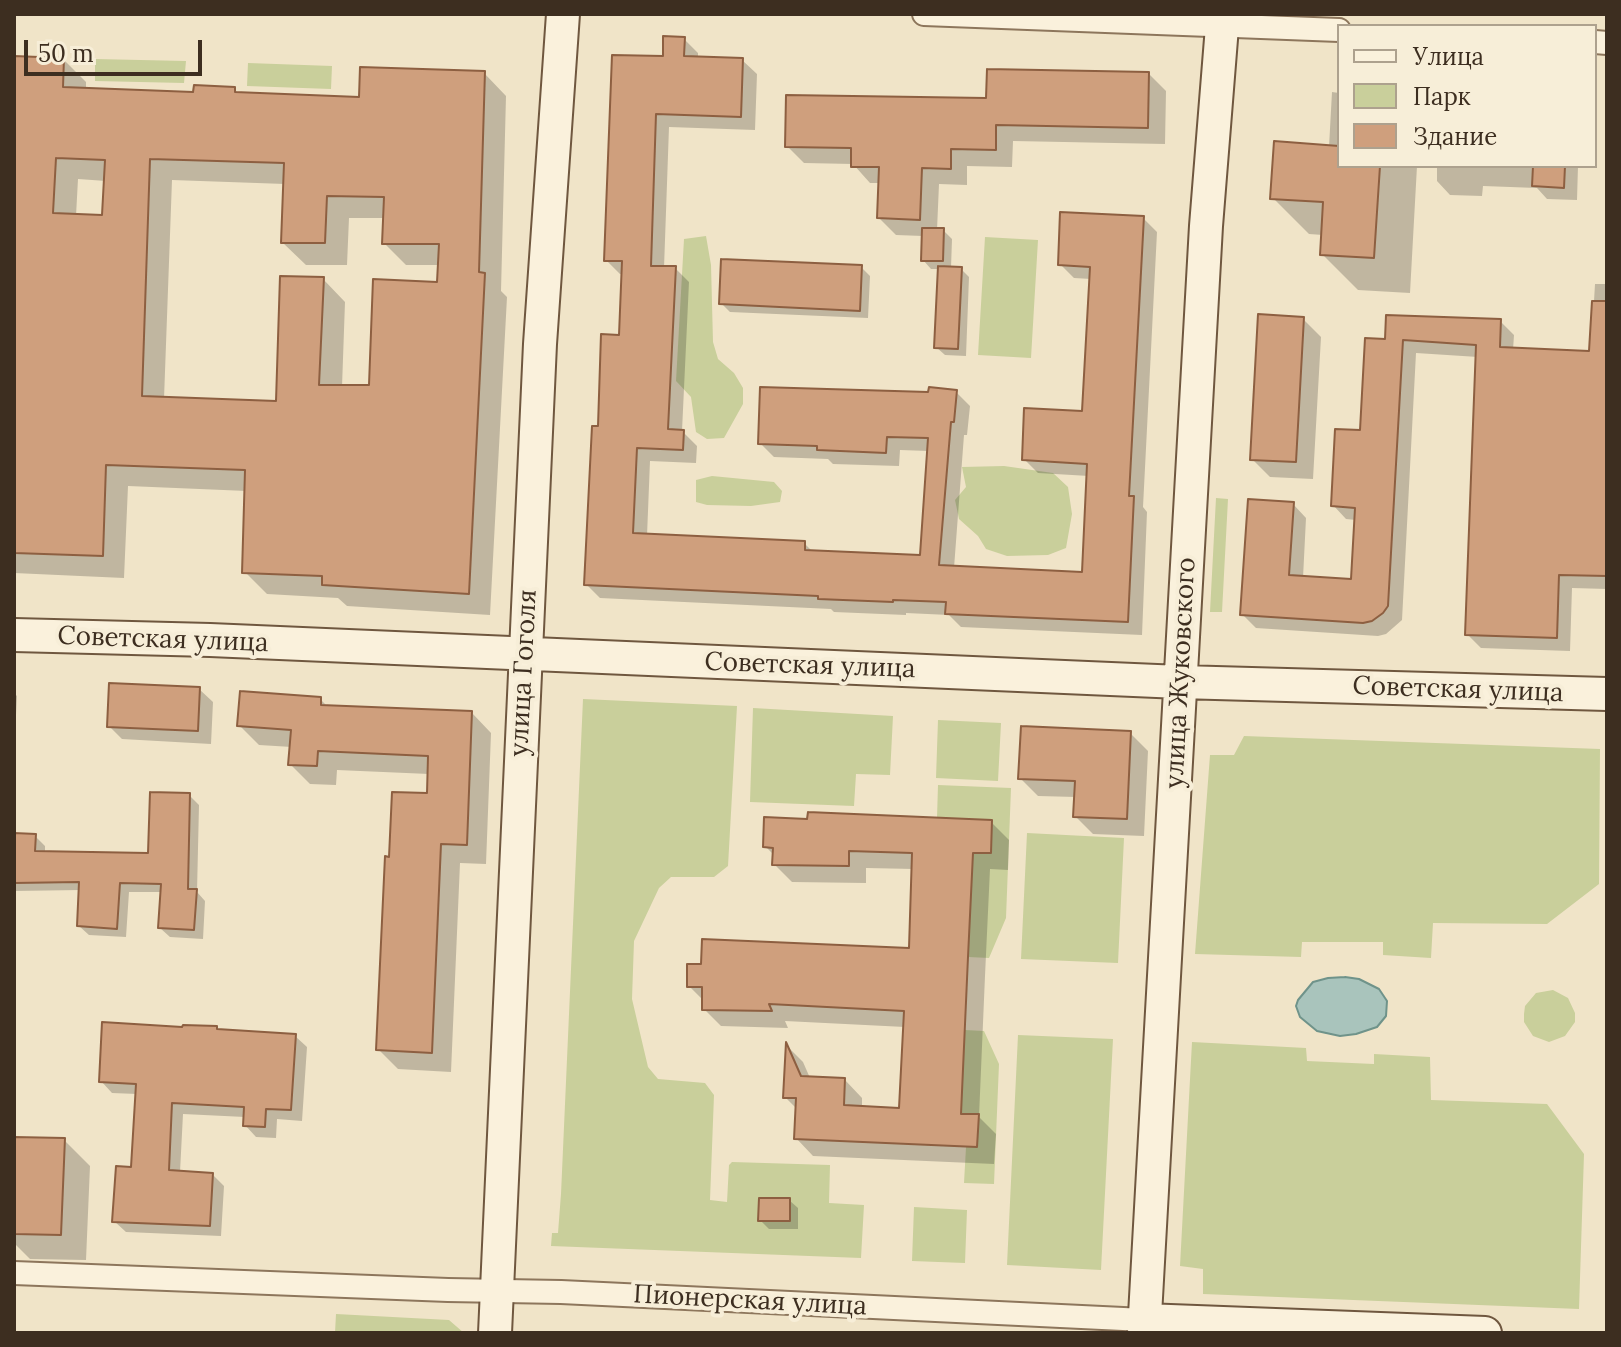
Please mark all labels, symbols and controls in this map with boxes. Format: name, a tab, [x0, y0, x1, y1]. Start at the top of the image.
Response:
scale bar	[28, 24, 206, 74]
legend	[1337, 24, 1597, 168]
text: 50 m	[38, 38, 94, 69]
text: Улица	[1413, 41, 1484, 72]
text: Парк	[1413, 81, 1471, 112]
text: Здание	[1413, 121, 1497, 152]
street label: улица Жуковского	[1159, 557, 1203, 789]
street label: улица Гоголя	[504, 589, 544, 757]
street label: Советская улица	[57, 621, 269, 659]
street label: Советская улица	[704, 647, 916, 685]
street label: Советская улица	[1352, 671, 1564, 709]
street label: Пионерская улица	[632, 1279, 868, 1323]

